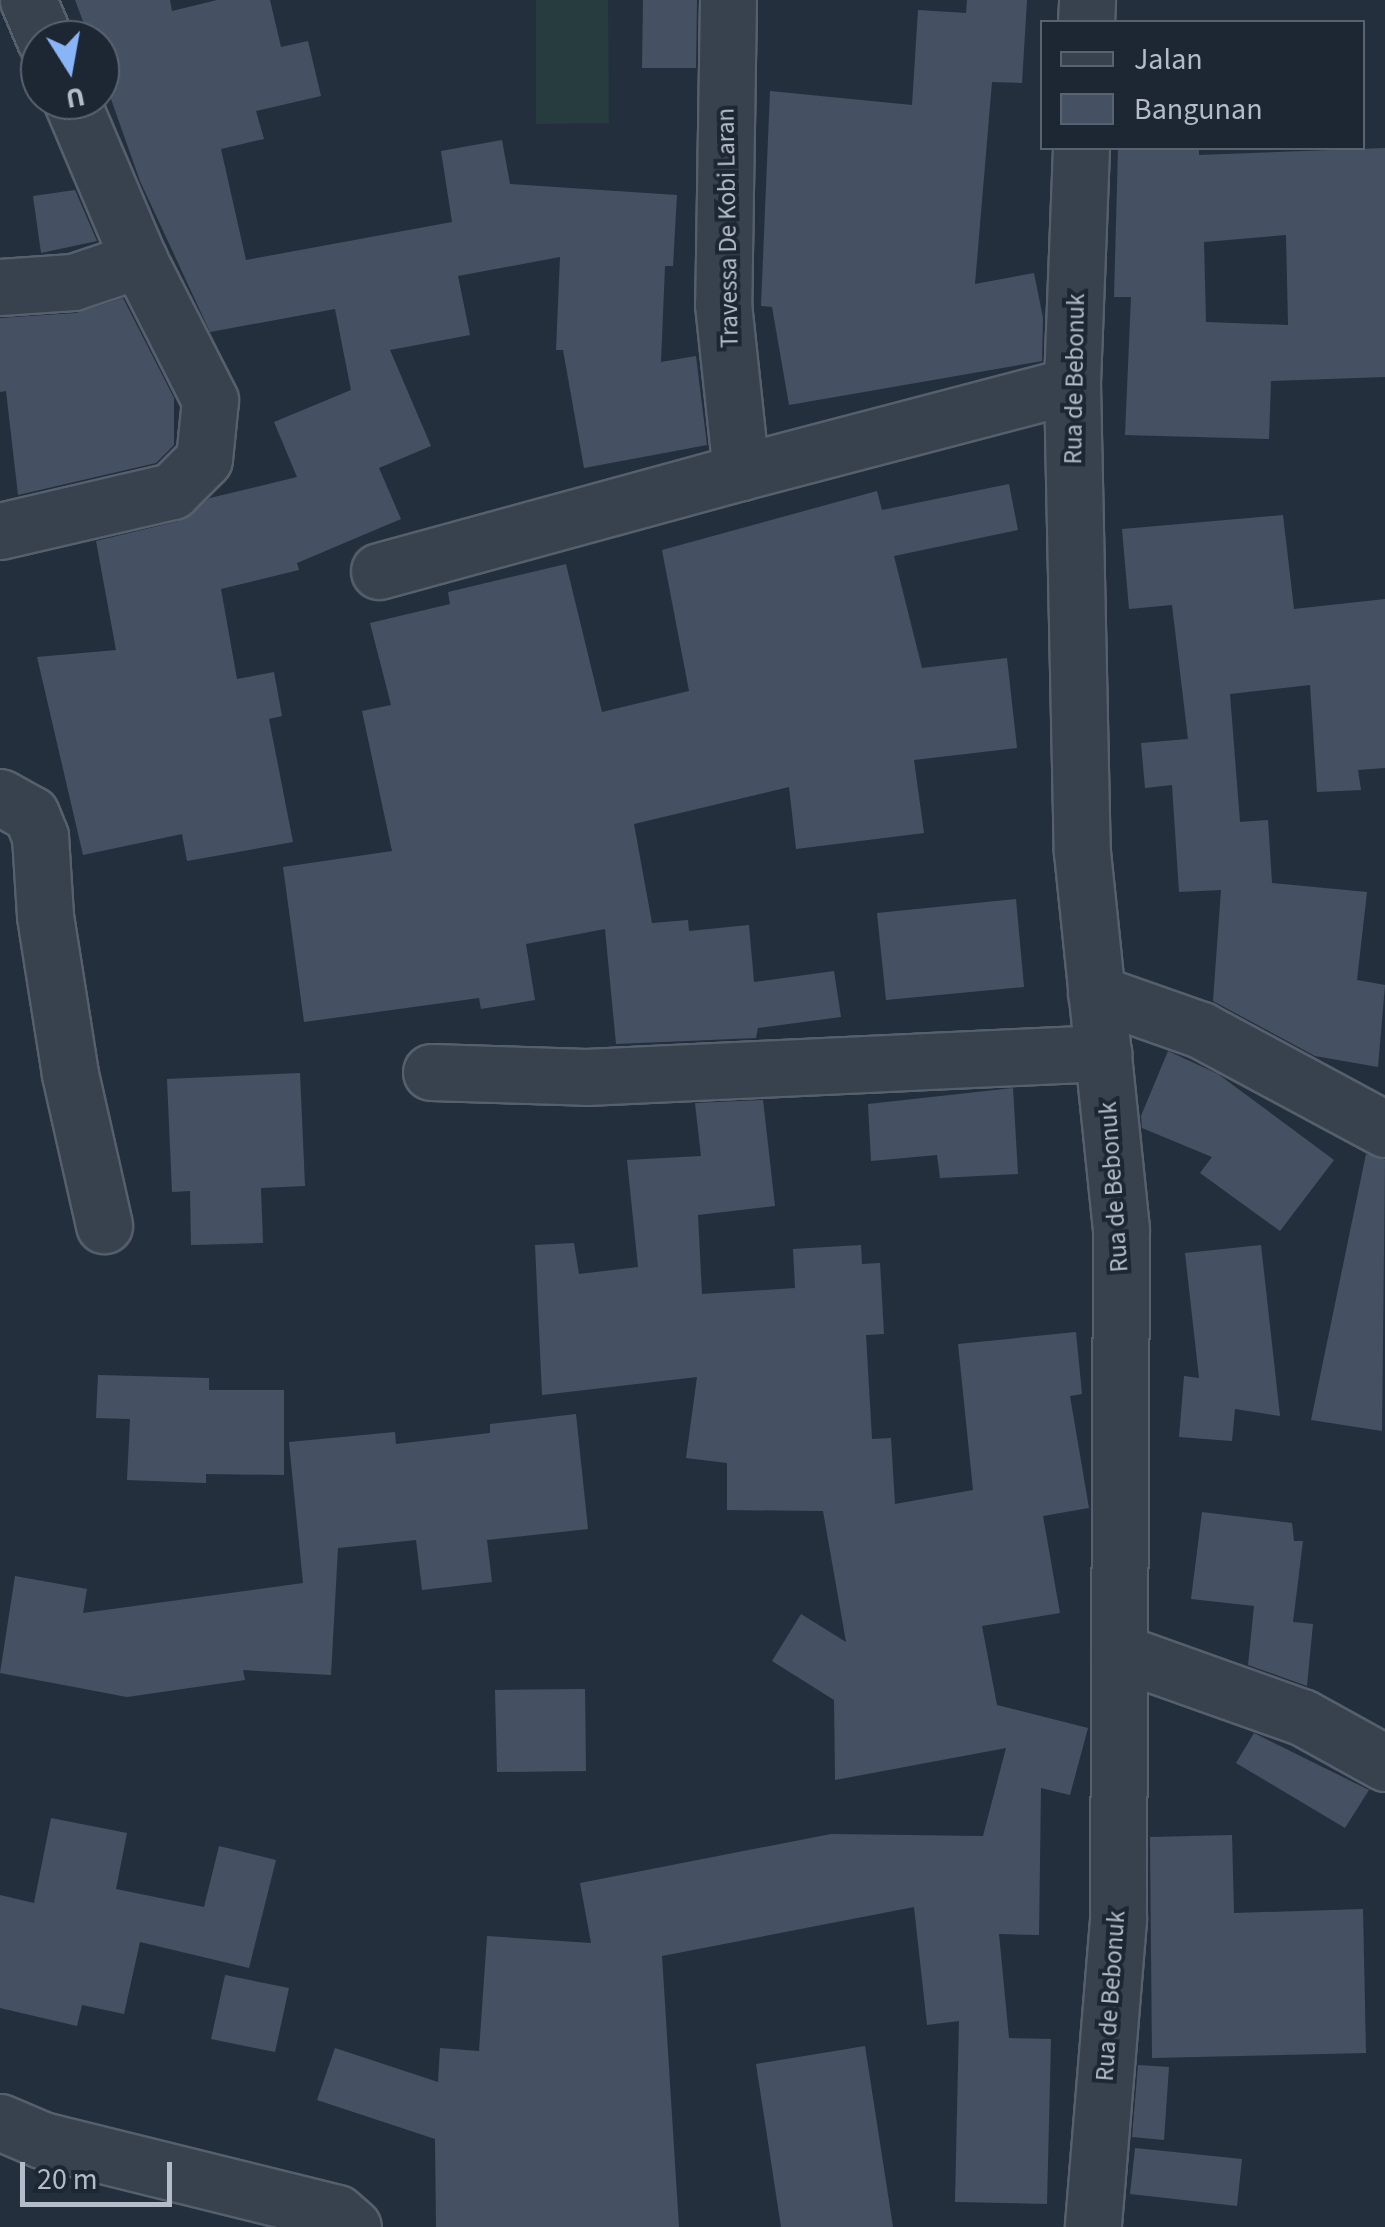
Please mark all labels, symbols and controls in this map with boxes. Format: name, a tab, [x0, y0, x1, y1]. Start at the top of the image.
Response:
north arrow	[20, 20, 120, 120]
legend	[1040, 20, 1365, 150]
text: Jalan	[1134, 38, 1203, 81]
text: U	[62, 76, 88, 119]
text: Bangunan	[1134, 88, 1263, 131]
street label: Travessa De Kobi Laran	[711, 108, 745, 348]
street label: Rua de Bebonuk	[1059, 293, 1091, 465]
street label: Rua de Bebonuk	[1093, 1101, 1135, 1273]
street label: Rua de Bebonuk	[1090, 1910, 1132, 2082]
scale bar	[25, 2142, 178, 2204]
text: 20 m	[37, 2158, 98, 2201]

